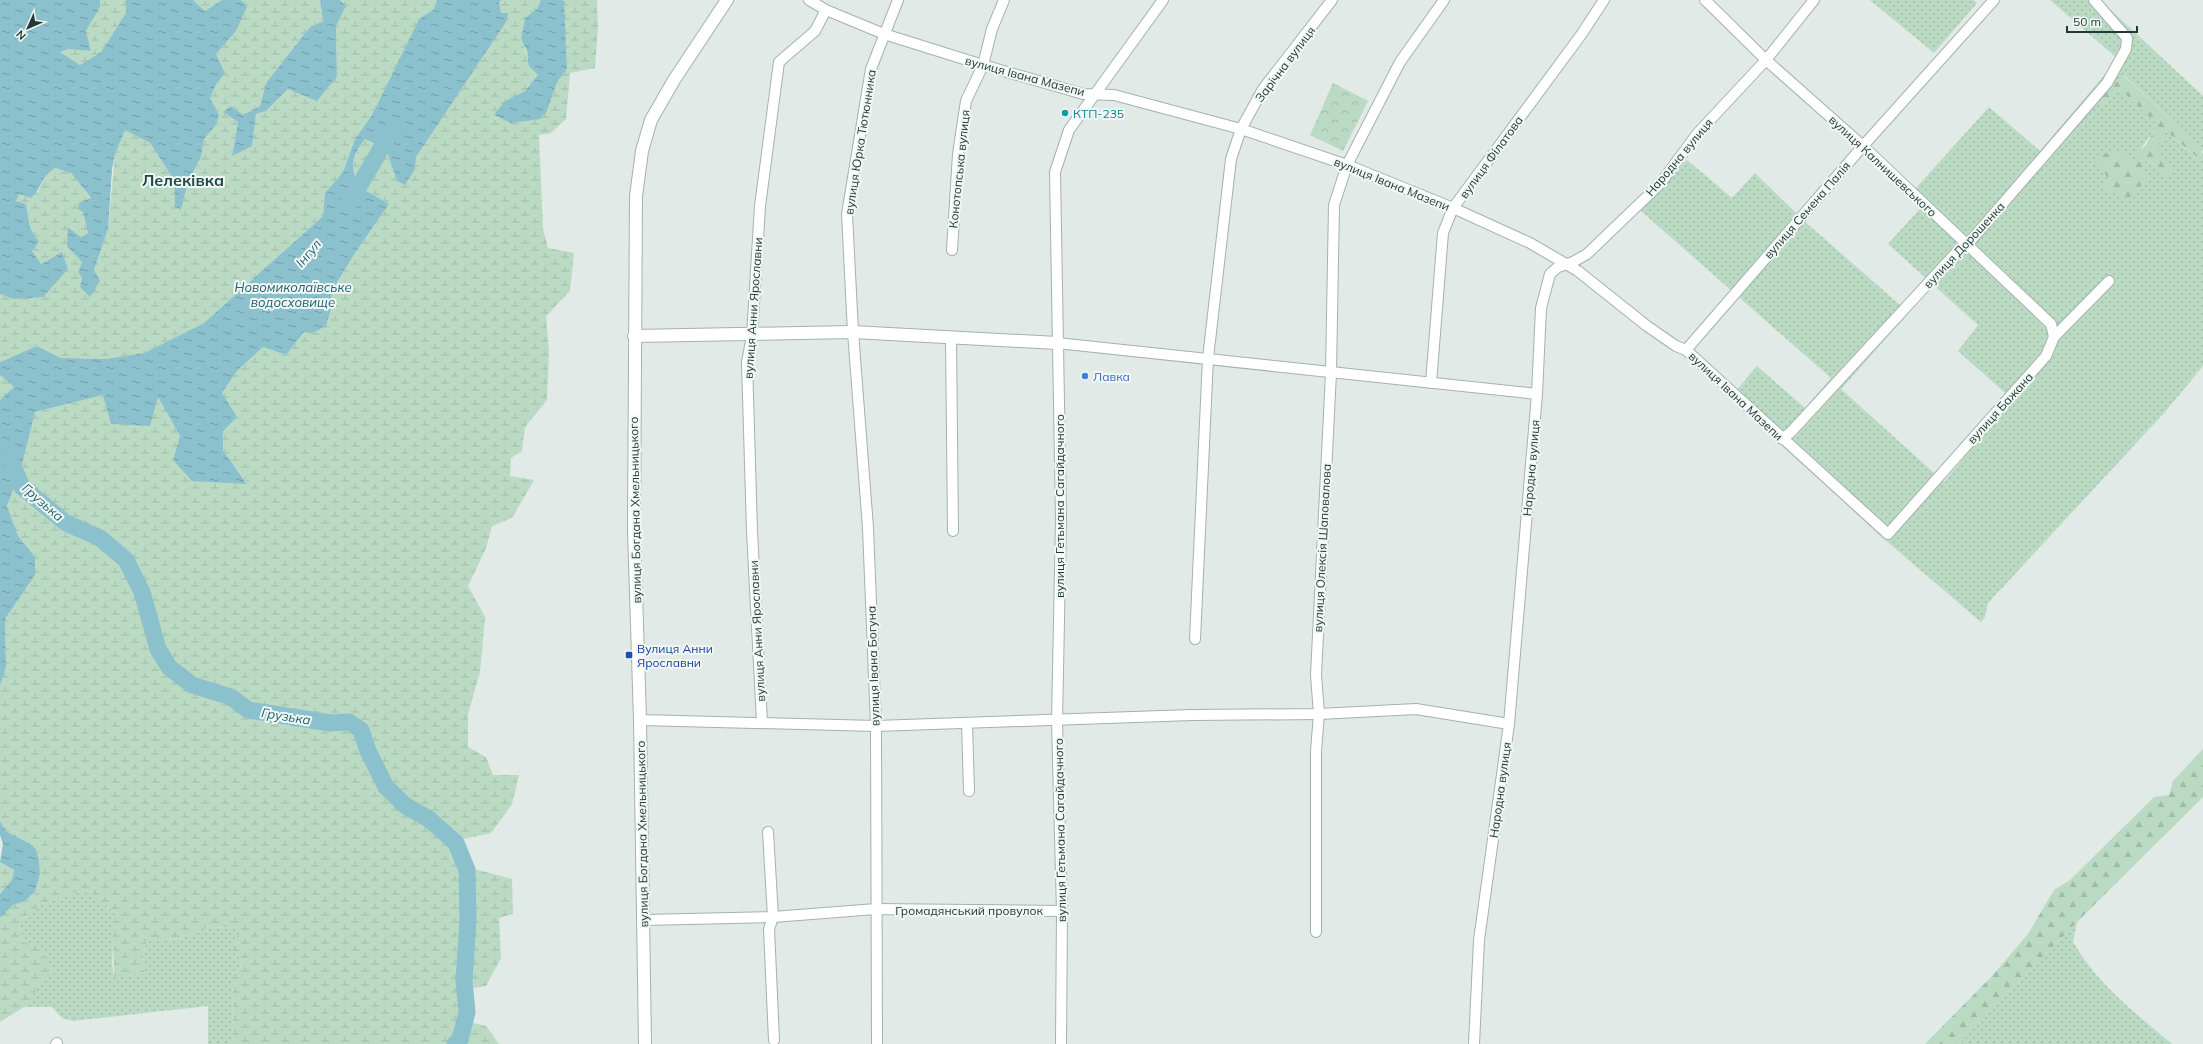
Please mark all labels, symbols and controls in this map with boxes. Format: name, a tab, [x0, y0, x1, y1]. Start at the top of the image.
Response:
north arrow	[8, 8, 48, 48]
scale bar	[2067, 8, 2137, 34]
text: 50 m	[2073, 14, 2101, 29]
street label: Зарічна вулиця	[1252, 23, 1318, 105]
text: N	[13, 27, 29, 43]
street label: вулиця Івана Мазепи	[963, 53, 1087, 99]
street label: вулиця Юрка Тютюнника	[841, 68, 879, 216]
place label: КТП-235	[1073, 106, 1124, 121]
marker: КТП-235	[1060, 108, 1070, 118]
street label: Конотопська вулиця	[945, 109, 973, 229]
street label: вулиця Калнишевського	[1826, 112, 1940, 220]
street label: вулиця Філатова	[1456, 113, 1526, 201]
street label: Народна вулиця	[1642, 115, 1716, 199]
street label: вулиця Івана Мазепи	[1332, 154, 1452, 214]
street label: вулиця Семена Палія	[1761, 158, 1853, 262]
district label: Лелеківка	[142, 170, 224, 190]
street label: вулиця Дорошенка	[1920, 199, 2008, 291]
water label: Інгул	[292, 236, 324, 270]
street label: вулиця Анни Ярославни	[741, 237, 765, 379]
water label: Новомиколаївське водосховище	[234, 279, 352, 310]
street label: вулиця Івана Мазепи	[1686, 348, 1786, 444]
place label: Лавка	[1093, 369, 1130, 384]
street label: вулиця Бажана	[1964, 369, 2036, 447]
marker: Лавка	[1080, 371, 1090, 381]
street label: вулиця Гетьмана Сагайдачного	[1052, 414, 1067, 598]
street label: вулиця Богдана Хмельницького	[626, 416, 644, 604]
street label: Народна вулиця	[1519, 419, 1543, 517]
street label: вулиця Олексія Шаповалова	[1310, 463, 1334, 633]
water label: Грузька	[19, 480, 67, 524]
street label: вулиця Анни Ярославни	[746, 560, 768, 702]
street label: вулиця Івана Богуна	[863, 606, 883, 726]
place label: Вулиця Анни Ярославни	[637, 641, 713, 670]
marker: Вулиця Анни Ярославни	[624, 650, 634, 660]
water label: Грузька	[260, 704, 312, 728]
street label: вулиця Гетьмана Сагайдачного	[1051, 738, 1069, 922]
street label: вулиця Богдана Хмельницького	[633, 740, 651, 928]
street label: Народна вулиця	[1486, 741, 1514, 839]
street label: Громадянський провулок	[895, 903, 1043, 918]

